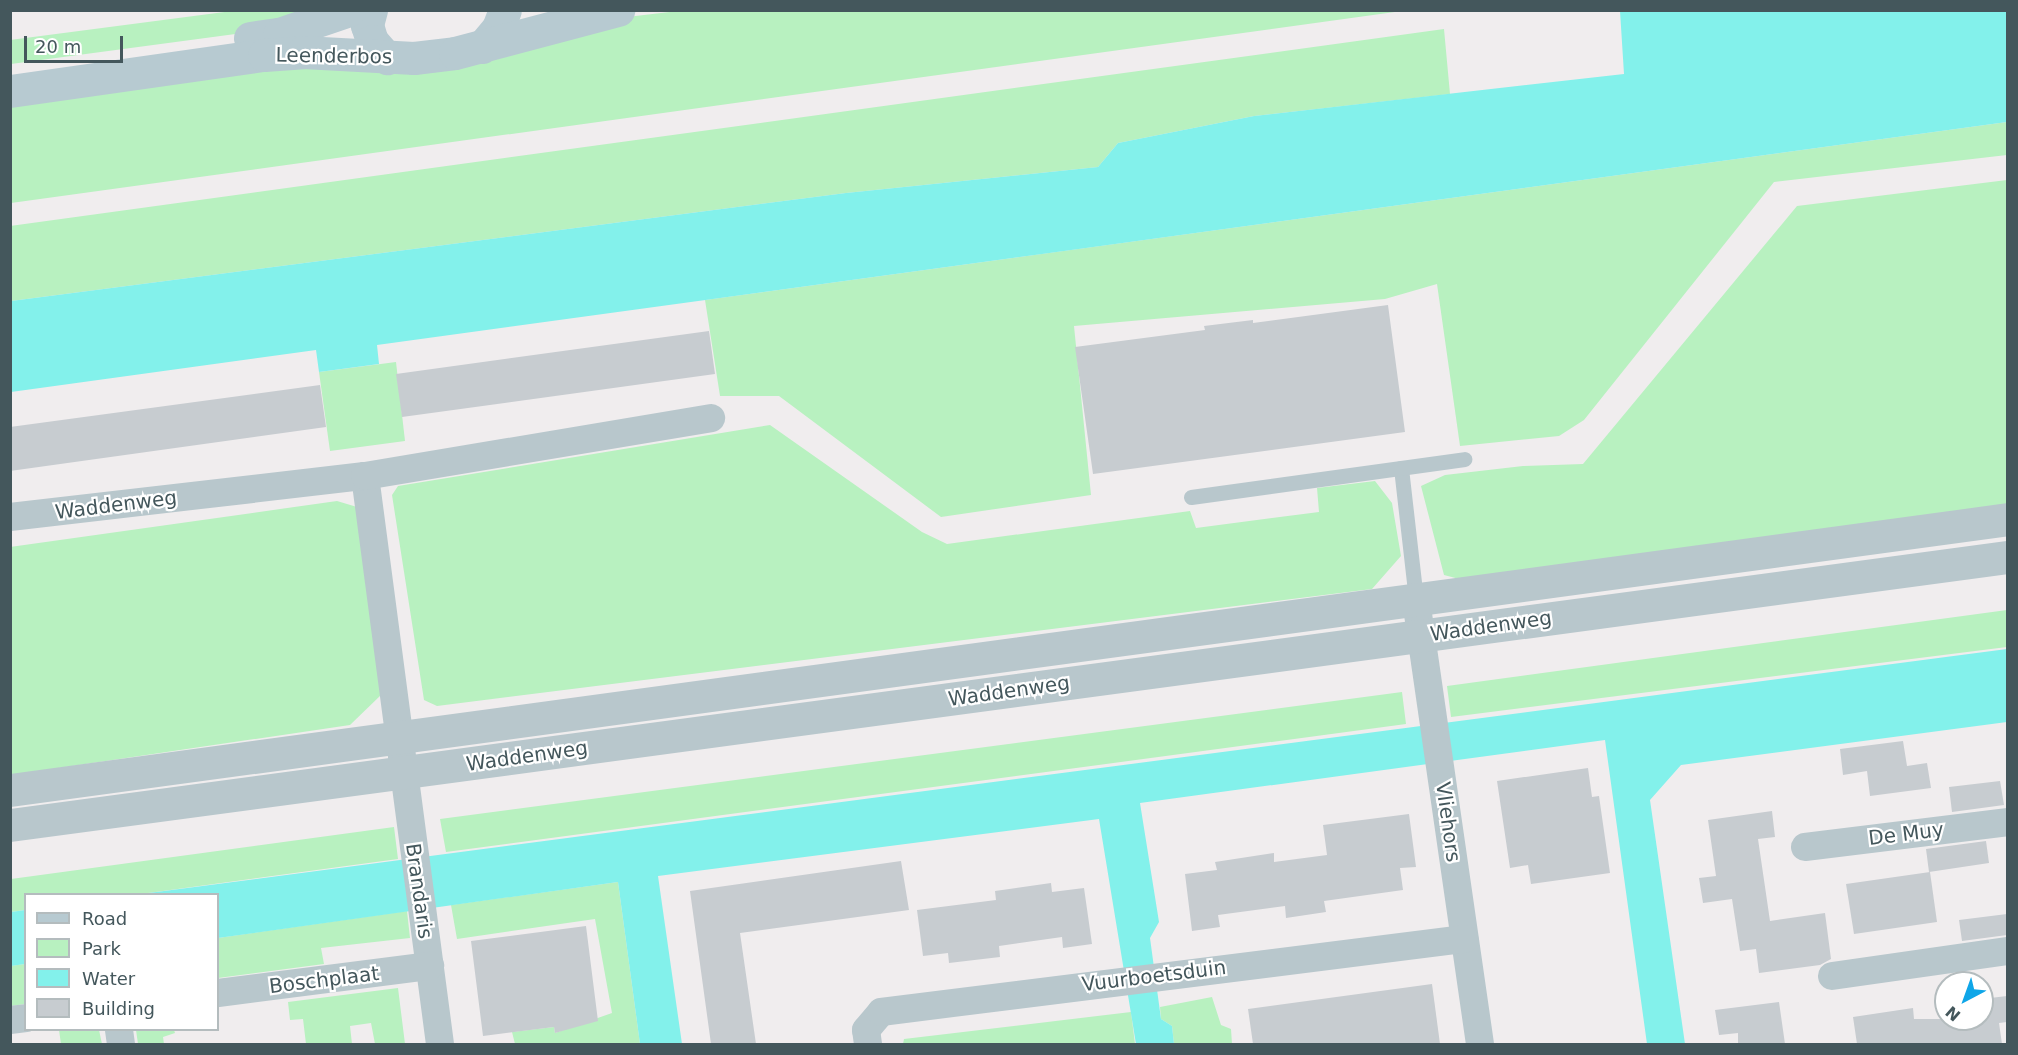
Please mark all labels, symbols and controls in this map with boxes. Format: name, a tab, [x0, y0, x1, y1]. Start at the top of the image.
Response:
scale bar	[27, 24, 126, 62]
text: 20 m	[35, 36, 81, 57]
street label: Leenderbos	[275, 43, 393, 69]
street label: Waddenweg	[54, 486, 178, 524]
street label: Waddenweg	[1429, 606, 1553, 646]
street label: Waddenweg	[947, 671, 1071, 711]
street label: Waddenweg	[465, 736, 589, 776]
street label: Vliehors	[1431, 780, 1465, 864]
street label: De Muy	[1867, 817, 1945, 851]
street label: Brandaris	[400, 842, 438, 940]
legend	[24, 893, 219, 1031]
text: Road	[82, 908, 127, 929]
text: Park	[82, 938, 121, 959]
street label: Vuurboetsduin	[1081, 955, 1227, 997]
street label: Boschplaat	[268, 961, 380, 999]
text: Water	[82, 968, 135, 989]
north arrow	[1934, 971, 1994, 1031]
text: Building	[82, 998, 155, 1019]
text: N	[1942, 1002, 1964, 1025]

